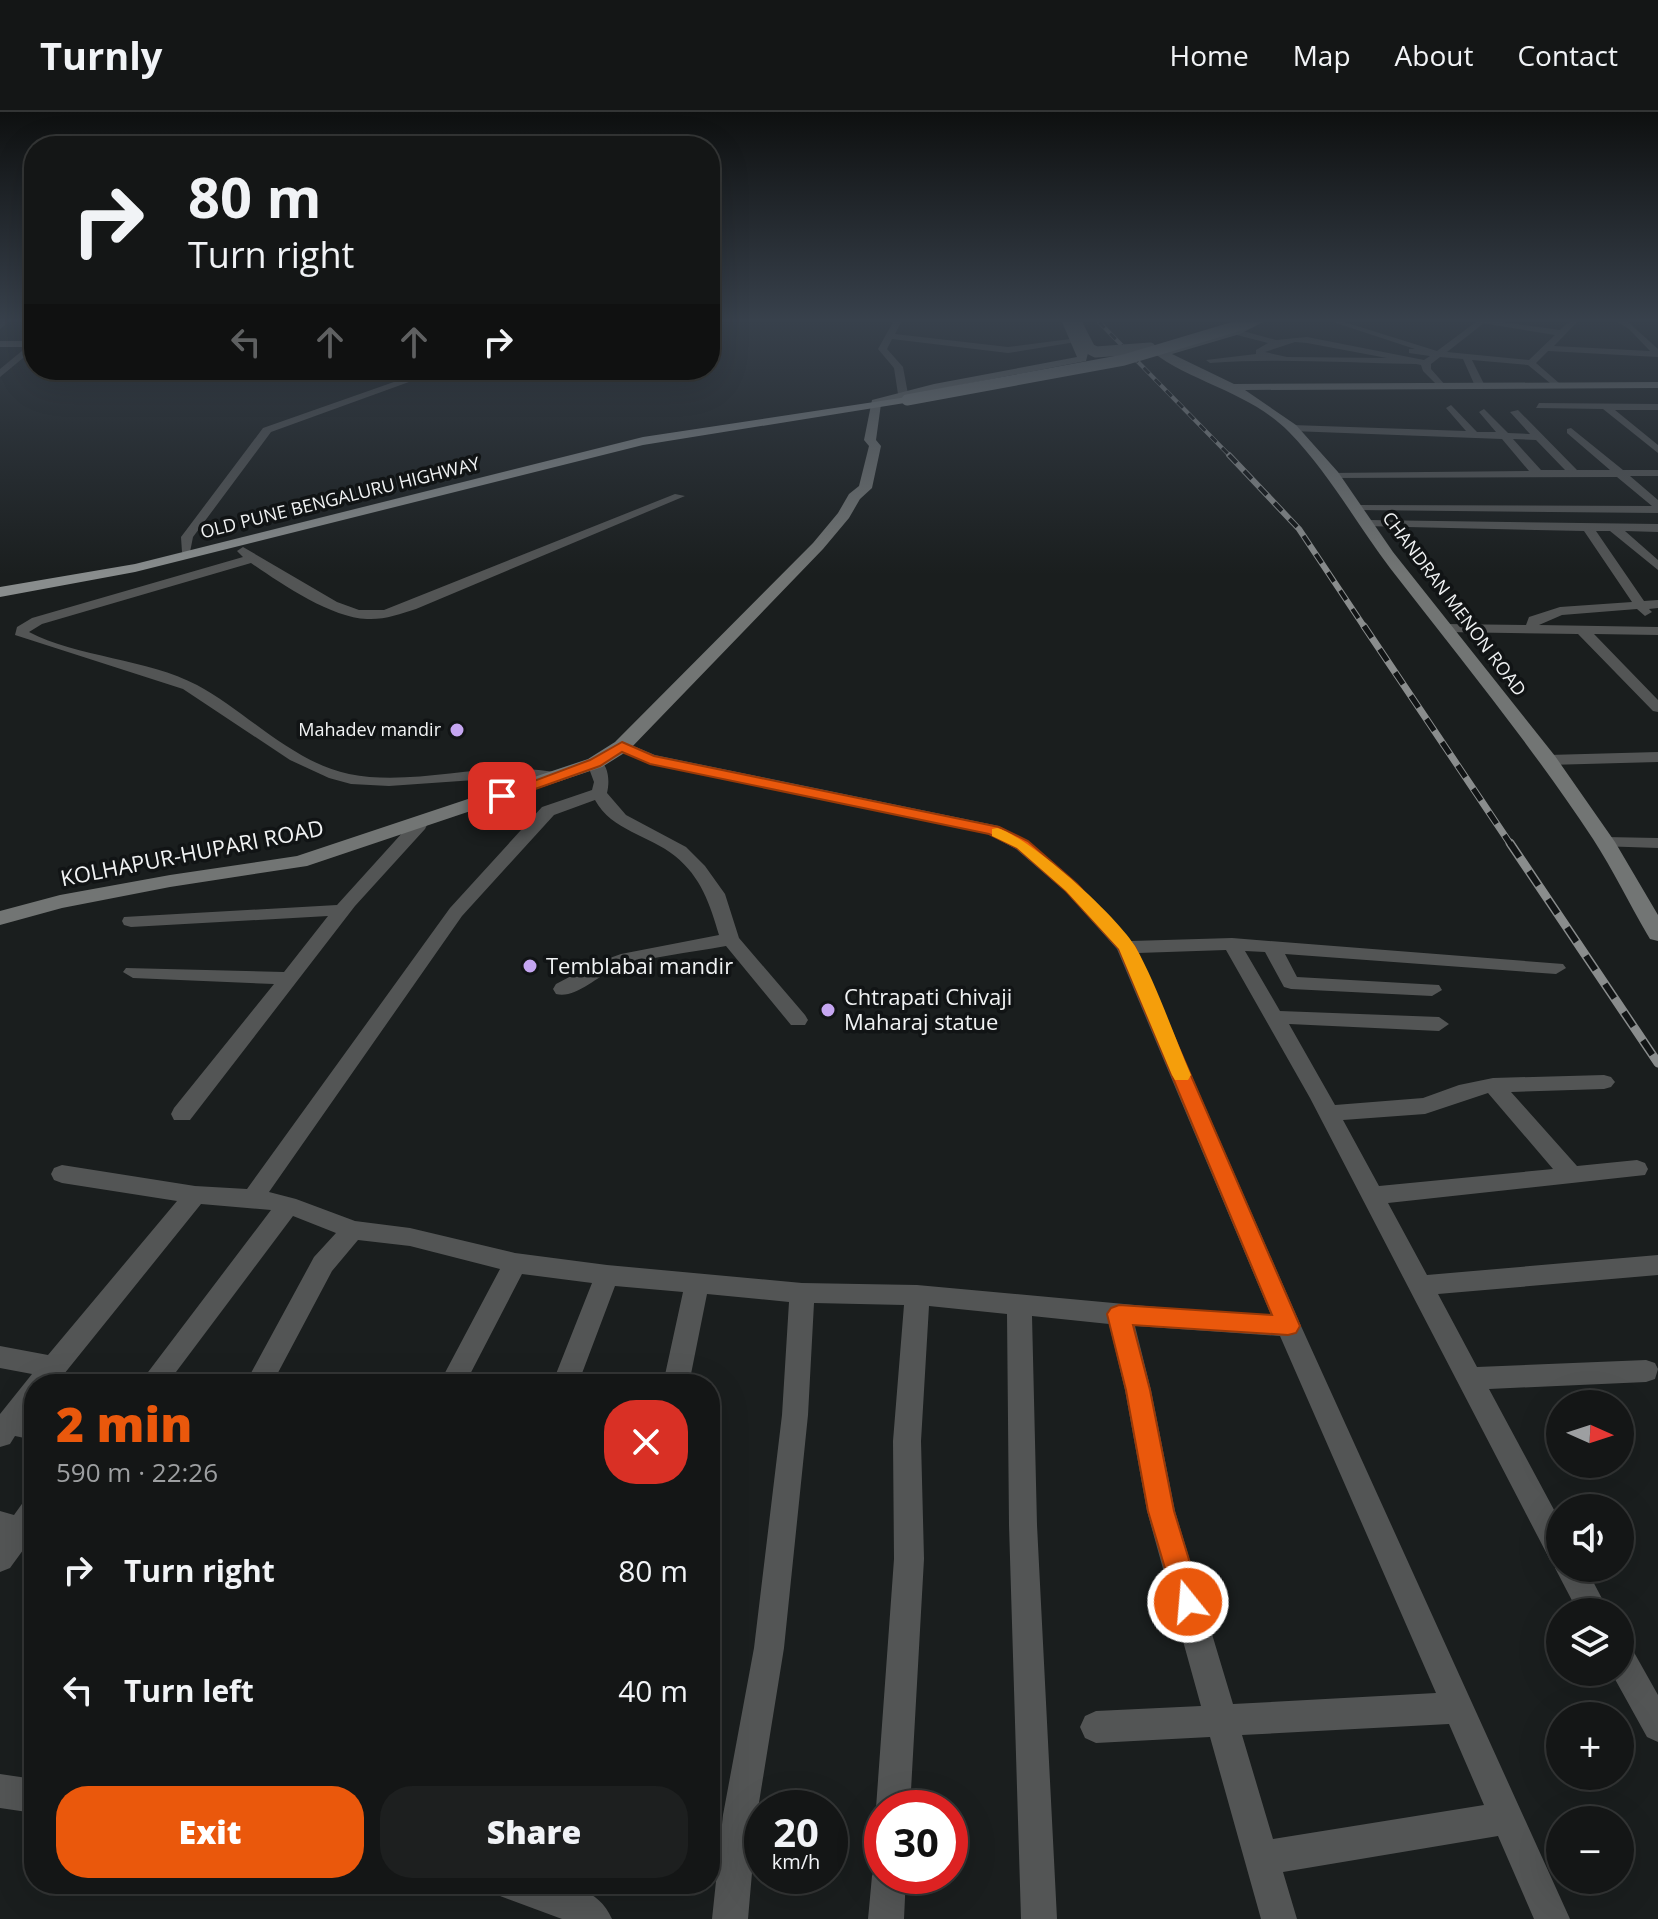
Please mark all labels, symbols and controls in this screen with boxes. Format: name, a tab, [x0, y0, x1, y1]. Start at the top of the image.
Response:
text: Turnly	[40, 29, 162, 81]
text: Home	[1170, 36, 1249, 74]
text: Map	[1293, 36, 1351, 74]
text: About	[1395, 36, 1473, 74]
text: Contact	[1517, 36, 1618, 74]
text: 80 m	[188, 158, 322, 234]
icon: right	[56, 168, 160, 272]
text: Turn right	[188, 230, 354, 279]
icon: left	[224, 320, 268, 364]
icon: ahead	[308, 320, 352, 364]
icon: ahead	[392, 320, 436, 364]
icon: right	[476, 320, 520, 364]
street label: OLD PUNE BENGALURU HIGHWAY	[198, 450, 483, 543]
street label: CHANDRAN MENON ROAD	[1378, 506, 1532, 700]
place label: Mahadev mandir	[298, 717, 442, 741]
marker: Mahadev mandir	[448, 721, 466, 739]
pin	[468, 762, 536, 830]
icon: arrive	[480, 774, 524, 818]
street label: KOLHAPUR-HUPARI ROAD	[58, 812, 326, 892]
place label: Temblabai mandir	[546, 950, 733, 980]
marker: Temblabai mandir	[521, 957, 539, 975]
place label: Chtrapati Chivaji Maharaj statue	[844, 981, 1012, 1036]
marker: Chtrapati Chivaji Maharaj statue	[819, 1001, 837, 1019]
north arrow	[1546, 1390, 1634, 1478]
map controls	[1546, 1390, 1634, 1894]
text: 2 min	[56, 1391, 192, 1456]
button: close	[604, 1400, 688, 1484]
text: 590 m · 22:26	[56, 1454, 218, 1490]
button: sound	[1546, 1494, 1634, 1582]
icon: right	[56, 1548, 100, 1592]
text: Turn right	[124, 1550, 275, 1591]
text: 80 m	[618, 1550, 688, 1591]
position arrow	[1146, 1560, 1230, 1644]
button: layers	[1546, 1598, 1634, 1686]
icon: left	[56, 1668, 100, 1712]
text: Turn left	[124, 1670, 254, 1711]
text: 40 m	[618, 1670, 688, 1711]
button: +	[1546, 1702, 1634, 1790]
button: Exit	[56, 1786, 364, 1878]
button: Share	[380, 1786, 688, 1878]
speed limit sign: 30	[864, 1790, 968, 1894]
text: 20	[773, 1804, 819, 1859]
button: −	[1546, 1806, 1634, 1894]
text: km/h	[772, 1848, 820, 1875]

